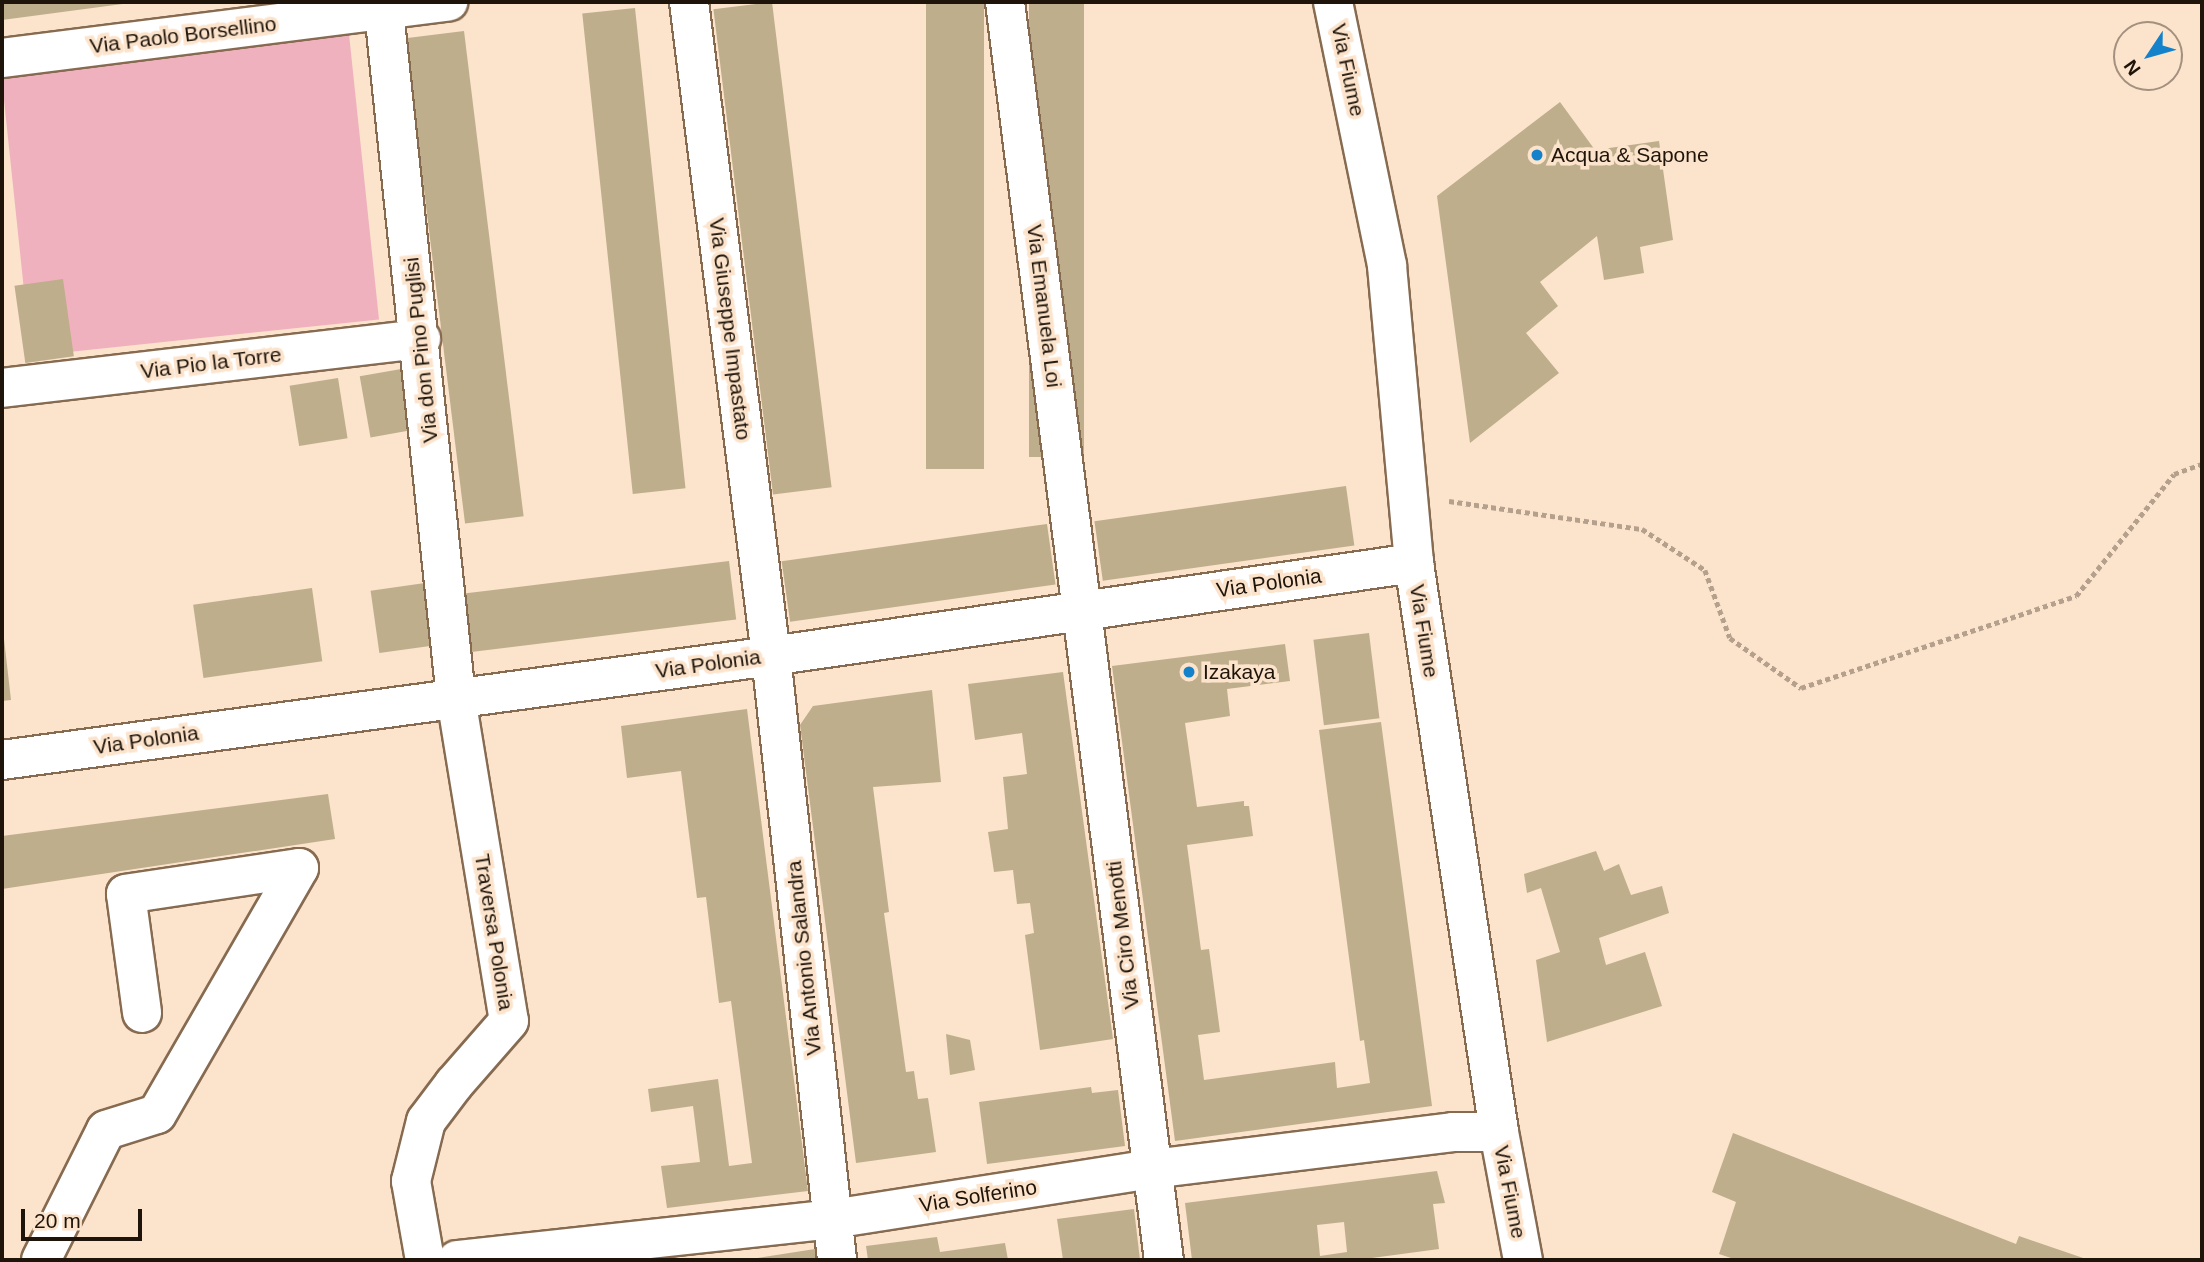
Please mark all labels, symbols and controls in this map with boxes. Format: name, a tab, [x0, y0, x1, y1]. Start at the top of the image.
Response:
street label: Via Paolo Borsellino	[88, 11, 278, 59]
street label: Via Fiume	[1326, 21, 1370, 119]
north arrow	[2113, 21, 2183, 91]
text: N	[2120, 56, 2145, 79]
place label: Acqua & Sapone	[1551, 142, 1709, 168]
marker: Acqua & Sapone	[1529, 147, 1545, 163]
street label: Via Giuseppe Impastato	[704, 216, 756, 442]
street label: Via Emanuela Loi	[1021, 223, 1067, 389]
street label: Via don Pino Puglisi	[399, 256, 443, 444]
street label: Via Pio la Torre	[139, 342, 283, 384]
street label: Via Polonia	[1215, 563, 1323, 603]
street label: Via Fiume	[1404, 583, 1444, 679]
street label: Via Polonia	[654, 644, 762, 684]
place label: Izakaya	[1203, 659, 1275, 685]
marker: Izakaya	[1181, 664, 1197, 680]
street label: Via Polonia	[92, 720, 200, 760]
street label: Traversa Polonia	[469, 852, 519, 1012]
street label: Via Antonio Salandra	[781, 859, 827, 1057]
street label: Via Ciro Menotti	[1101, 860, 1145, 1010]
street label: Via Fiume	[1489, 1143, 1531, 1241]
street label: Via Solferino	[917, 1174, 1039, 1218]
scale bar	[24, 1196, 145, 1240]
text: 20 m	[34, 1209, 81, 1232]

